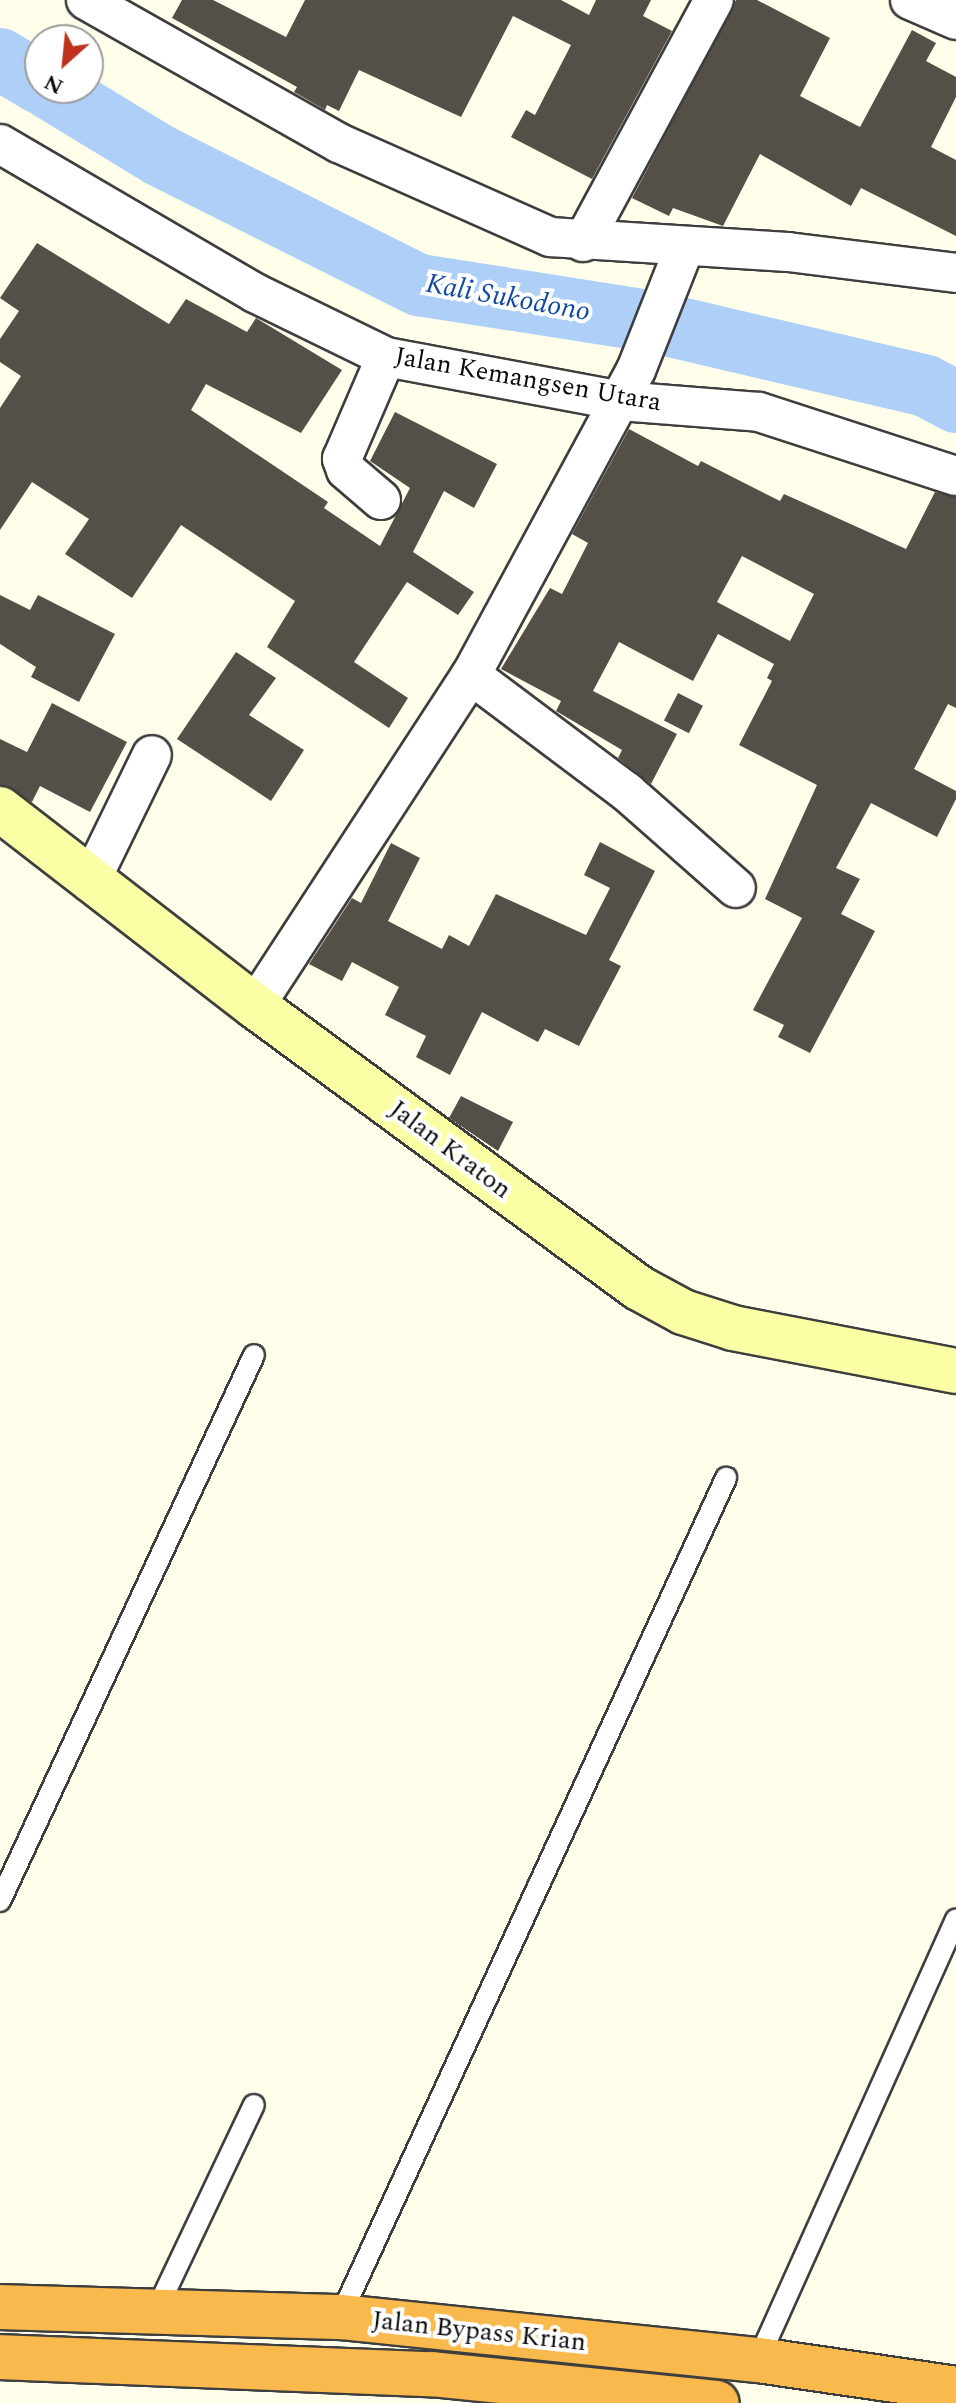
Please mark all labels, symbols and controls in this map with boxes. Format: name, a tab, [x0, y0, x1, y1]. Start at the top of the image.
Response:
north arrow	[24, 24, 104, 104]
text: N	[38, 65, 69, 103]
water label: Kali Sukodono	[423, 267, 593, 329]
street label: Jalan Kemangsen Utara	[392, 341, 664, 419]
street label: Jalan Kraton	[383, 1094, 517, 1206]
street label: Jalan Bypass Krian	[371, 2305, 587, 2359]

